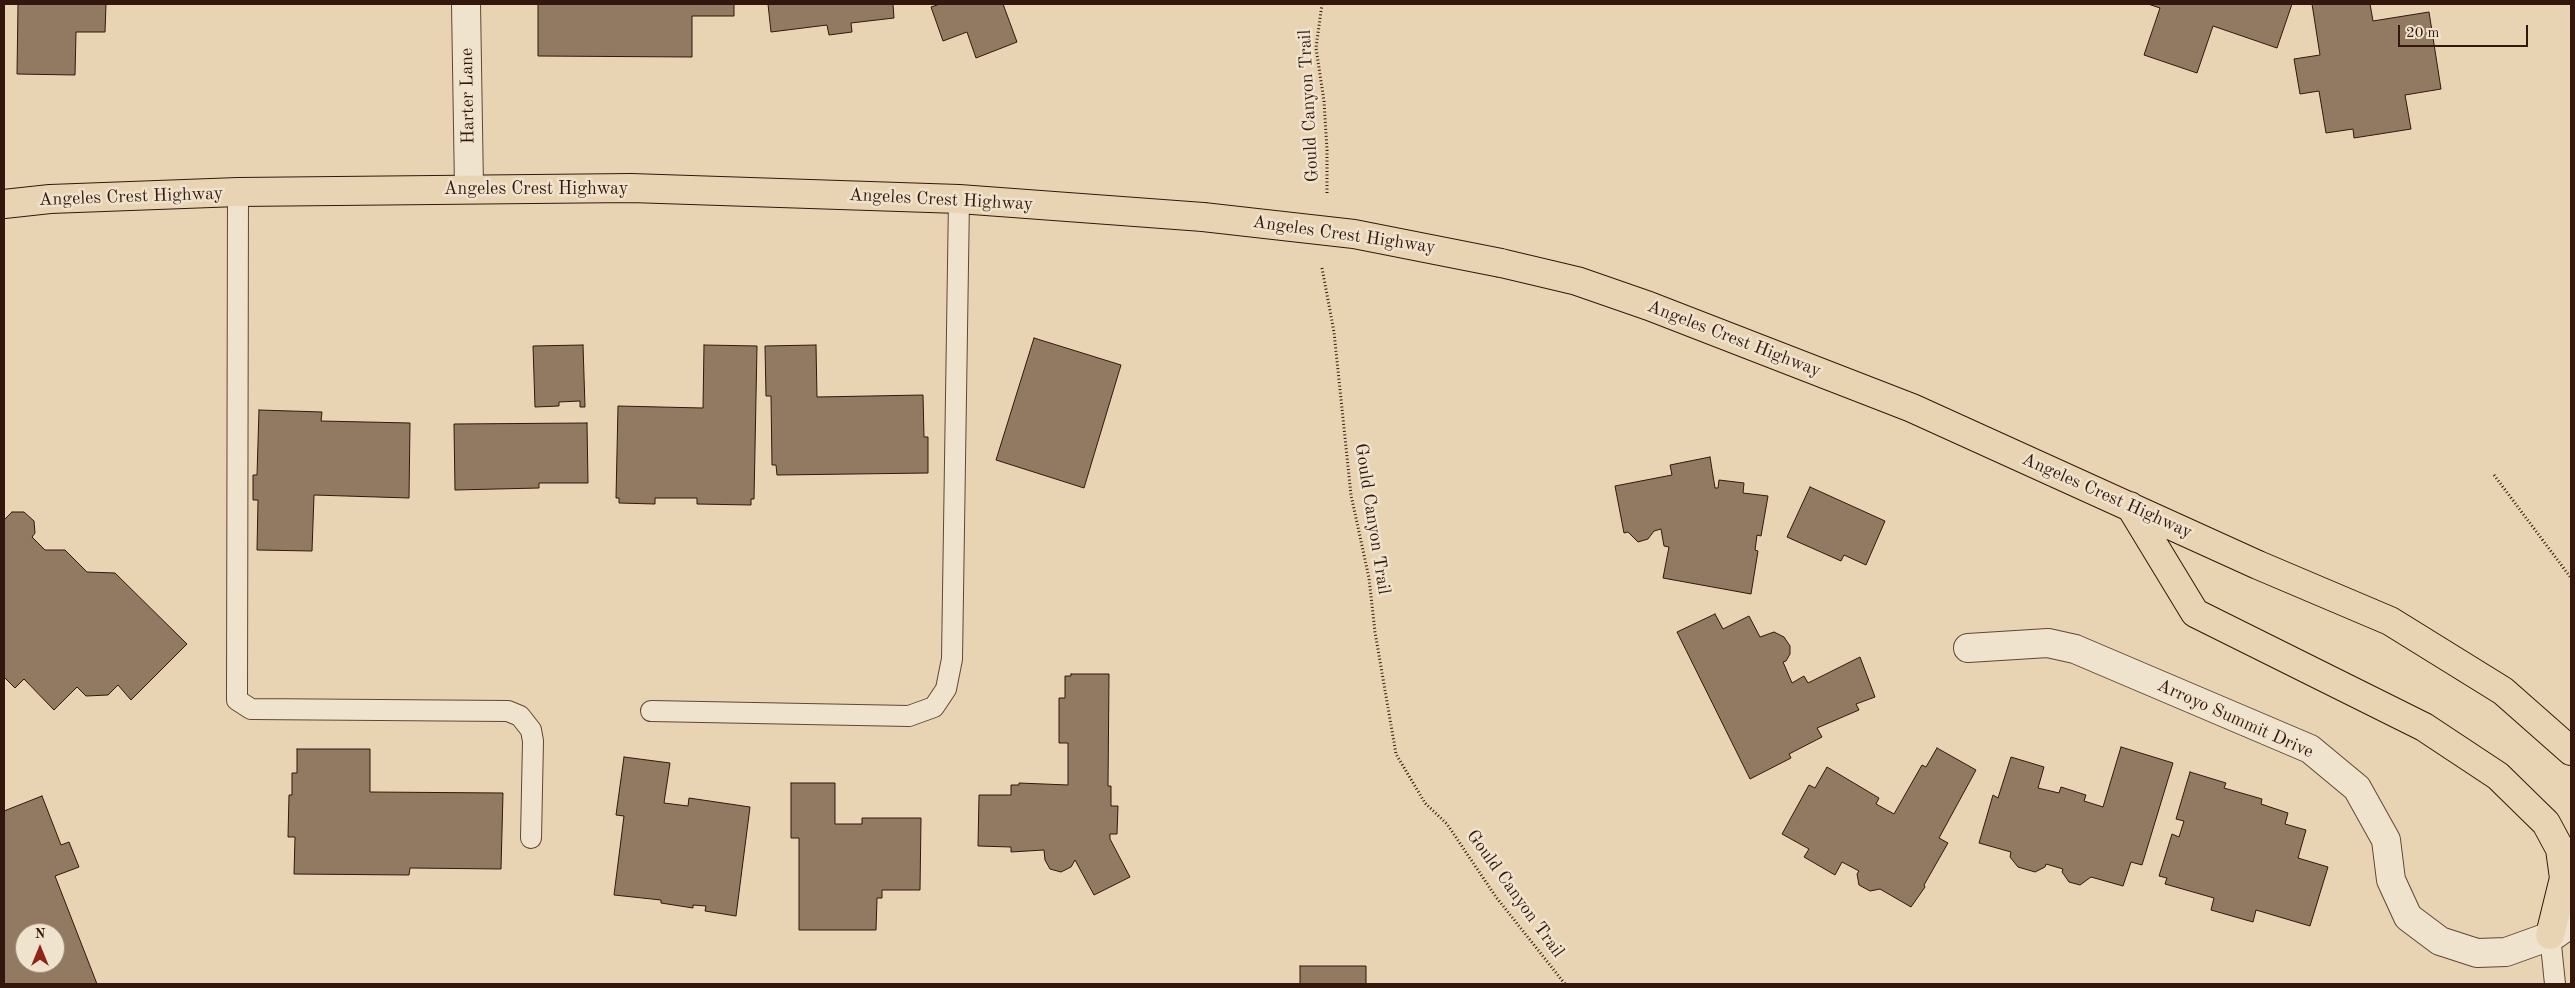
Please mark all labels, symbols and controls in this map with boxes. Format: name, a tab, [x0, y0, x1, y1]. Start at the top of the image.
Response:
scale bar	[2400, 15, 2530, 47]
text: 20 m	[2406, 26, 2440, 41]
street label: Gould Canyon Trail	[1294, 29, 1324, 183]
street label: Harter Lane	[456, 48, 480, 144]
street label: Angeles Crest Highway	[444, 178, 628, 200]
street label: Angeles Crest Highway	[38, 183, 224, 211]
street label: Angeles Crest Highway	[848, 184, 1034, 216]
street label: Angeles Crest Highway	[1251, 211, 1437, 259]
street label: Angeles Crest Highway	[1644, 296, 1824, 382]
street label: Gould Canyon Trail	[1349, 442, 1395, 596]
street label: Angeles Crest Highway	[2018, 449, 2196, 543]
street label: Arroyo Summit Drive	[2153, 675, 2317, 763]
street label: Gould Canyon Trail	[1461, 826, 1569, 962]
north arrow	[15, 923, 65, 973]
text: N	[35, 927, 45, 941]

